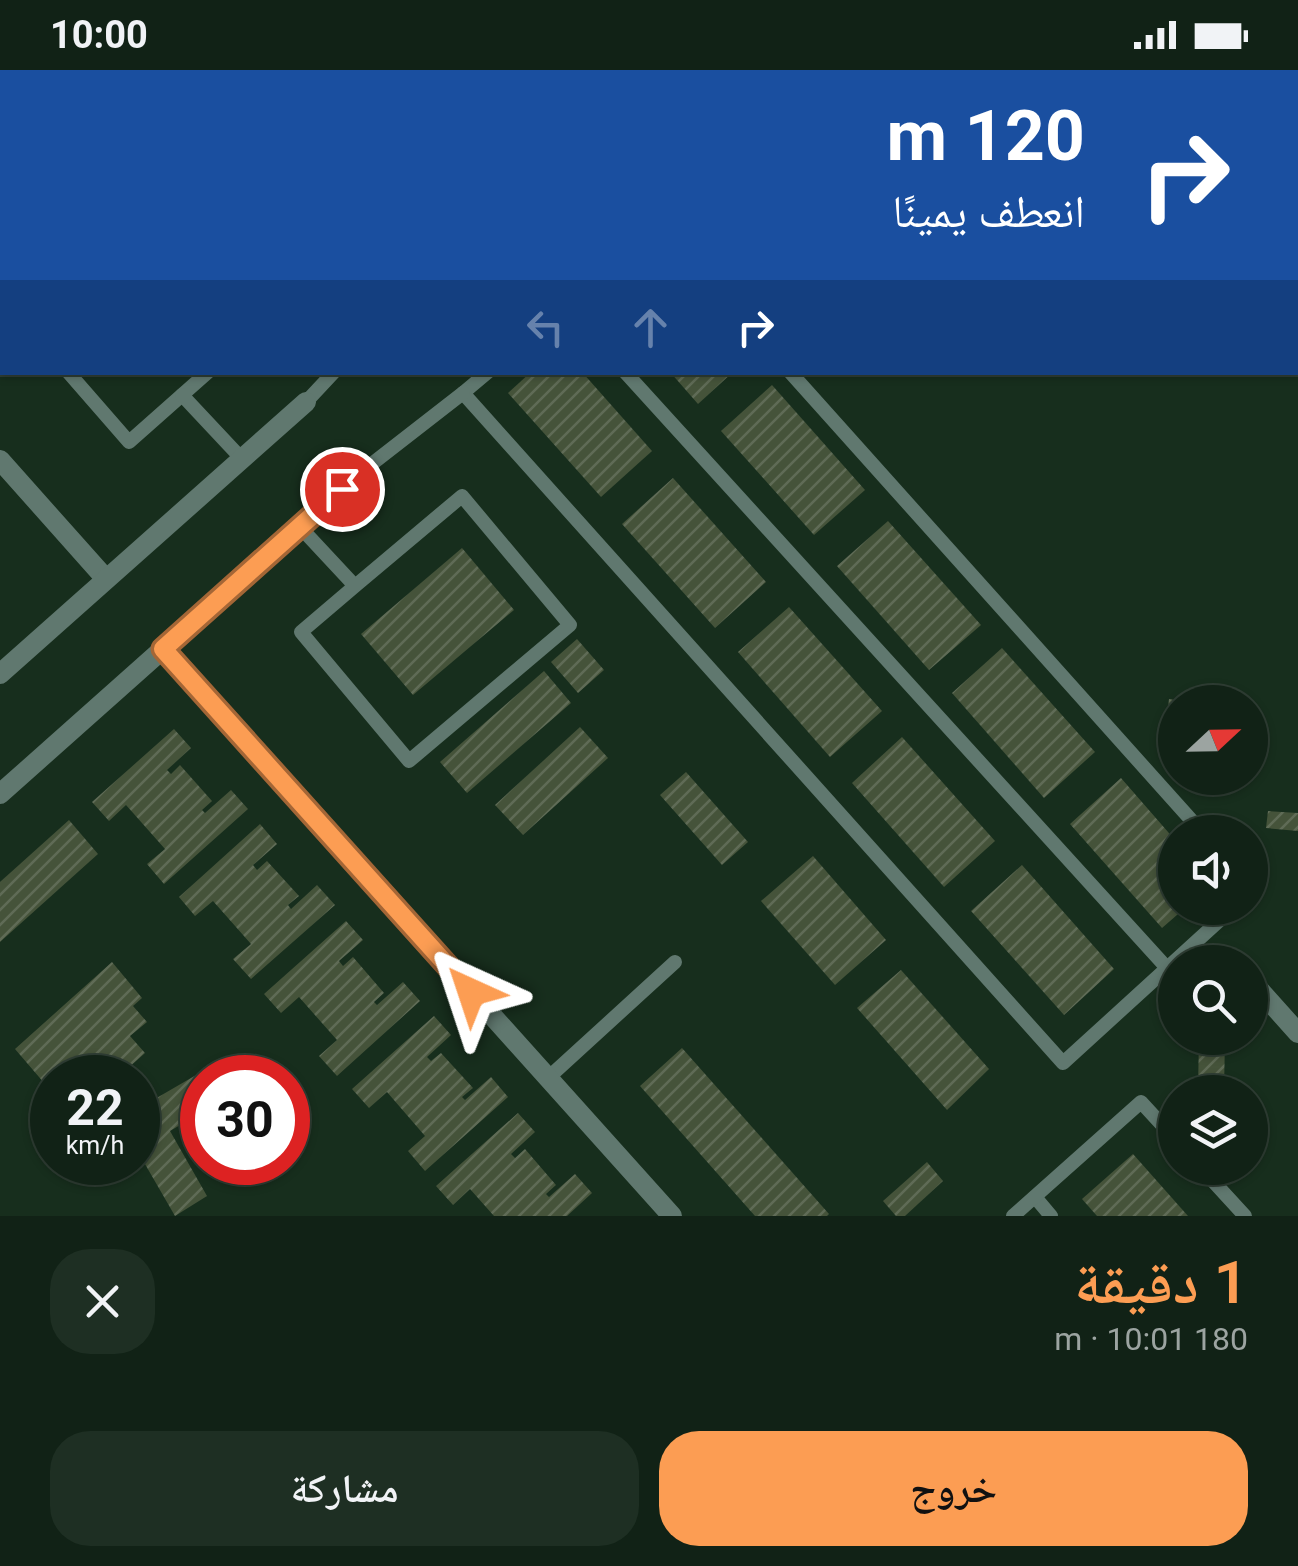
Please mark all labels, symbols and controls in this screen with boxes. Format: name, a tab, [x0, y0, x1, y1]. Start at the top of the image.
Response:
text: 10:00	[50, 13, 148, 57]
text: 120 m	[886, 95, 1085, 177]
icon: right	[1120, 110, 1250, 240]
text: انعطف يمينًا	[892, 185, 1085, 238]
icon: left	[518, 300, 573, 355]
icon: ahead	[623, 300, 678, 355]
icon: right	[728, 300, 783, 355]
pin	[300, 447, 385, 532]
icon: arrive	[315, 462, 370, 517]
north arrow	[1158, 685, 1268, 795]
map controls	[1158, 685, 1268, 1185]
button: sound	[1158, 815, 1268, 925]
position arrow	[419, 940, 523, 1044]
button: search	[1158, 945, 1268, 1055]
speed limit sign: 30	[180, 1055, 310, 1185]
button: layers	[1158, 1075, 1268, 1185]
text: 22	[66, 1079, 124, 1137]
text: km/h	[66, 1131, 124, 1160]
text: 1 دقيقة	[1074, 1247, 1248, 1318]
button: close	[50, 1249, 155, 1354]
text: 180 m · 10:01	[1054, 1320, 1248, 1358]
button: مشاركة	[50, 1431, 639, 1546]
button: خروج	[659, 1431, 1248, 1546]

